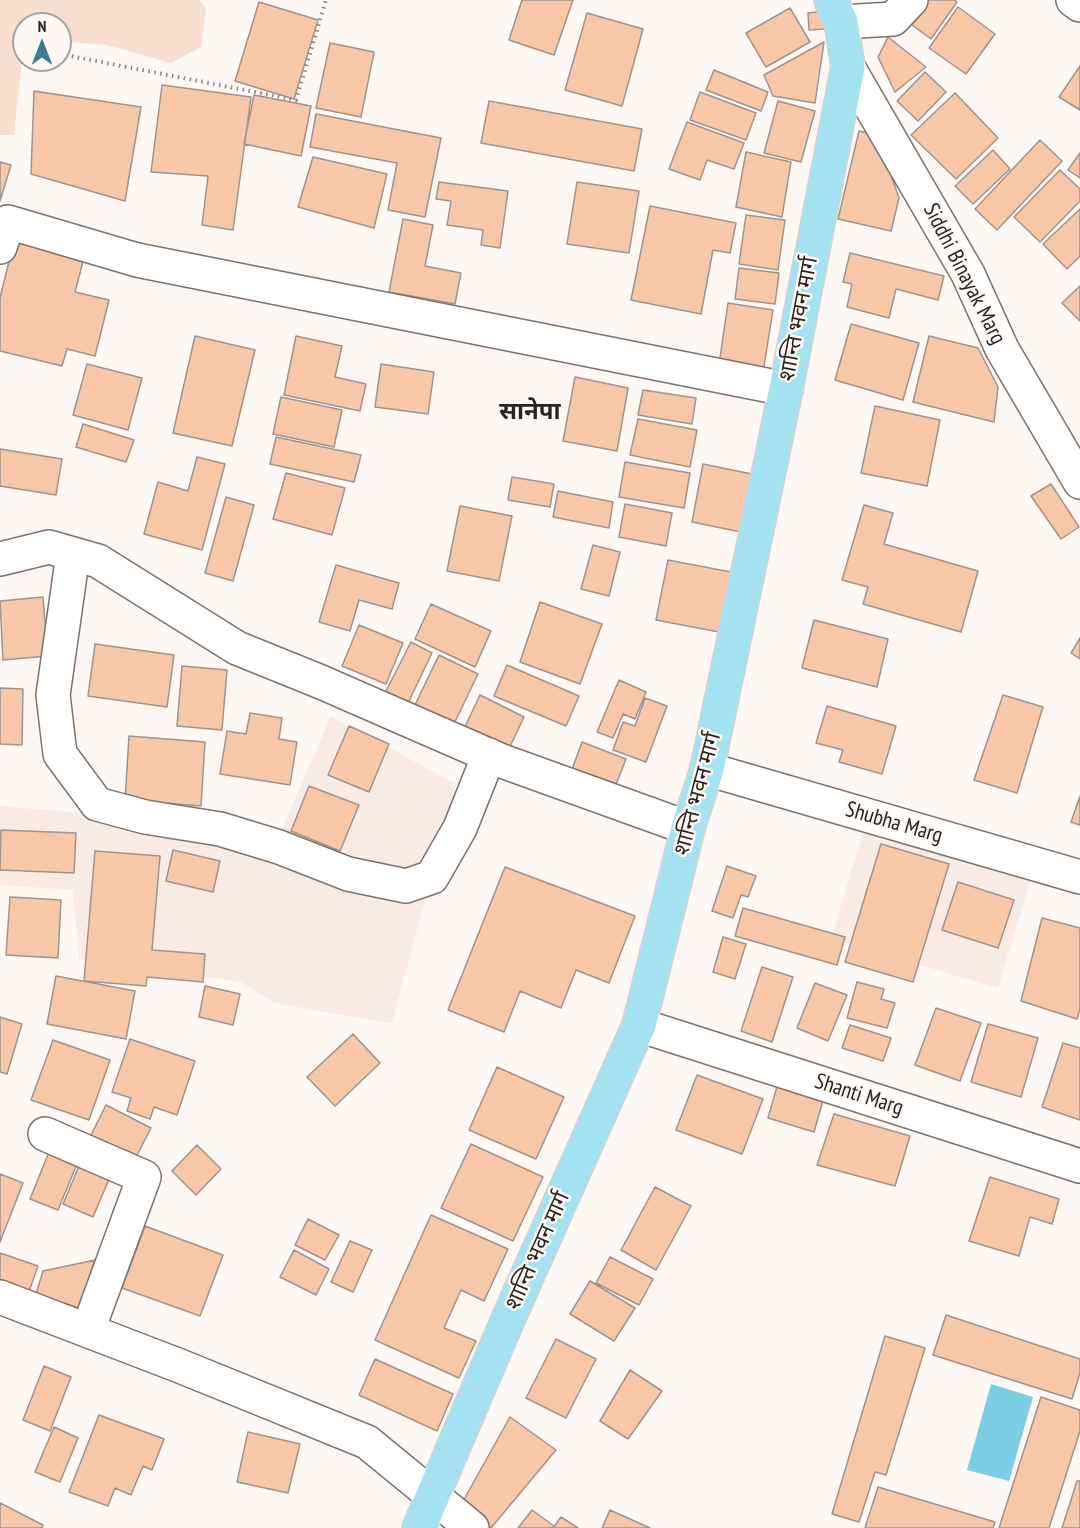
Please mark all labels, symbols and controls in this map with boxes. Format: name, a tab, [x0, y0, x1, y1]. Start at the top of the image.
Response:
north arrow	[12, 12, 72, 72]
text: N	[38, 16, 46, 36]
street label: Siddhi Binayak Marg	[917, 199, 1011, 349]
street label: शान्ति भवन मार्ग	[774, 255, 824, 383]
district label: सानेपा	[499, 398, 561, 426]
street label: शान्ति भवन मार्ग	[669, 730, 727, 858]
street label: Shubha Marg	[842, 797, 946, 849]
street label: Shanti Marg	[811, 1068, 907, 1122]
street label: शान्ति भवन मार्ग	[500, 1188, 576, 1314]

